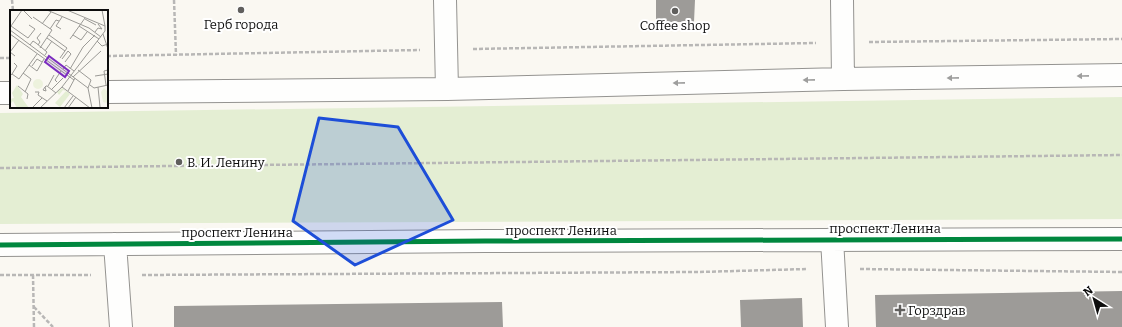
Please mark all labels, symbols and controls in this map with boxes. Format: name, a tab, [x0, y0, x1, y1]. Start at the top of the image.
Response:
marker: Герб города	[236, 5, 246, 15]
marker: Coffee shop	[670, 6, 680, 16]
inset map	[10, 10, 108, 108]
place label: Герб города	[204, 17, 278, 32]
place label: Coffee shop	[640, 18, 711, 33]
one-way arrow	[1076, 73, 1089, 79]
one-way arrow	[946, 75, 959, 81]
one-way arrow	[802, 77, 815, 83]
one-way arrow	[673, 80, 685, 87]
place label: В. И. Ленину	[187, 155, 265, 170]
marker: В. И. Ленину	[174, 157, 184, 167]
street label: проспект Ленина	[829, 221, 941, 236]
street label: проспект Ленина	[505, 223, 617, 238]
street label: проспект Ленина	[181, 225, 293, 240]
north arrow	[1074, 279, 1114, 319]
text: N	[1081, 283, 1096, 299]
place label: Горздрав	[908, 303, 966, 318]
marker: Горздрав	[895, 305, 905, 315]

